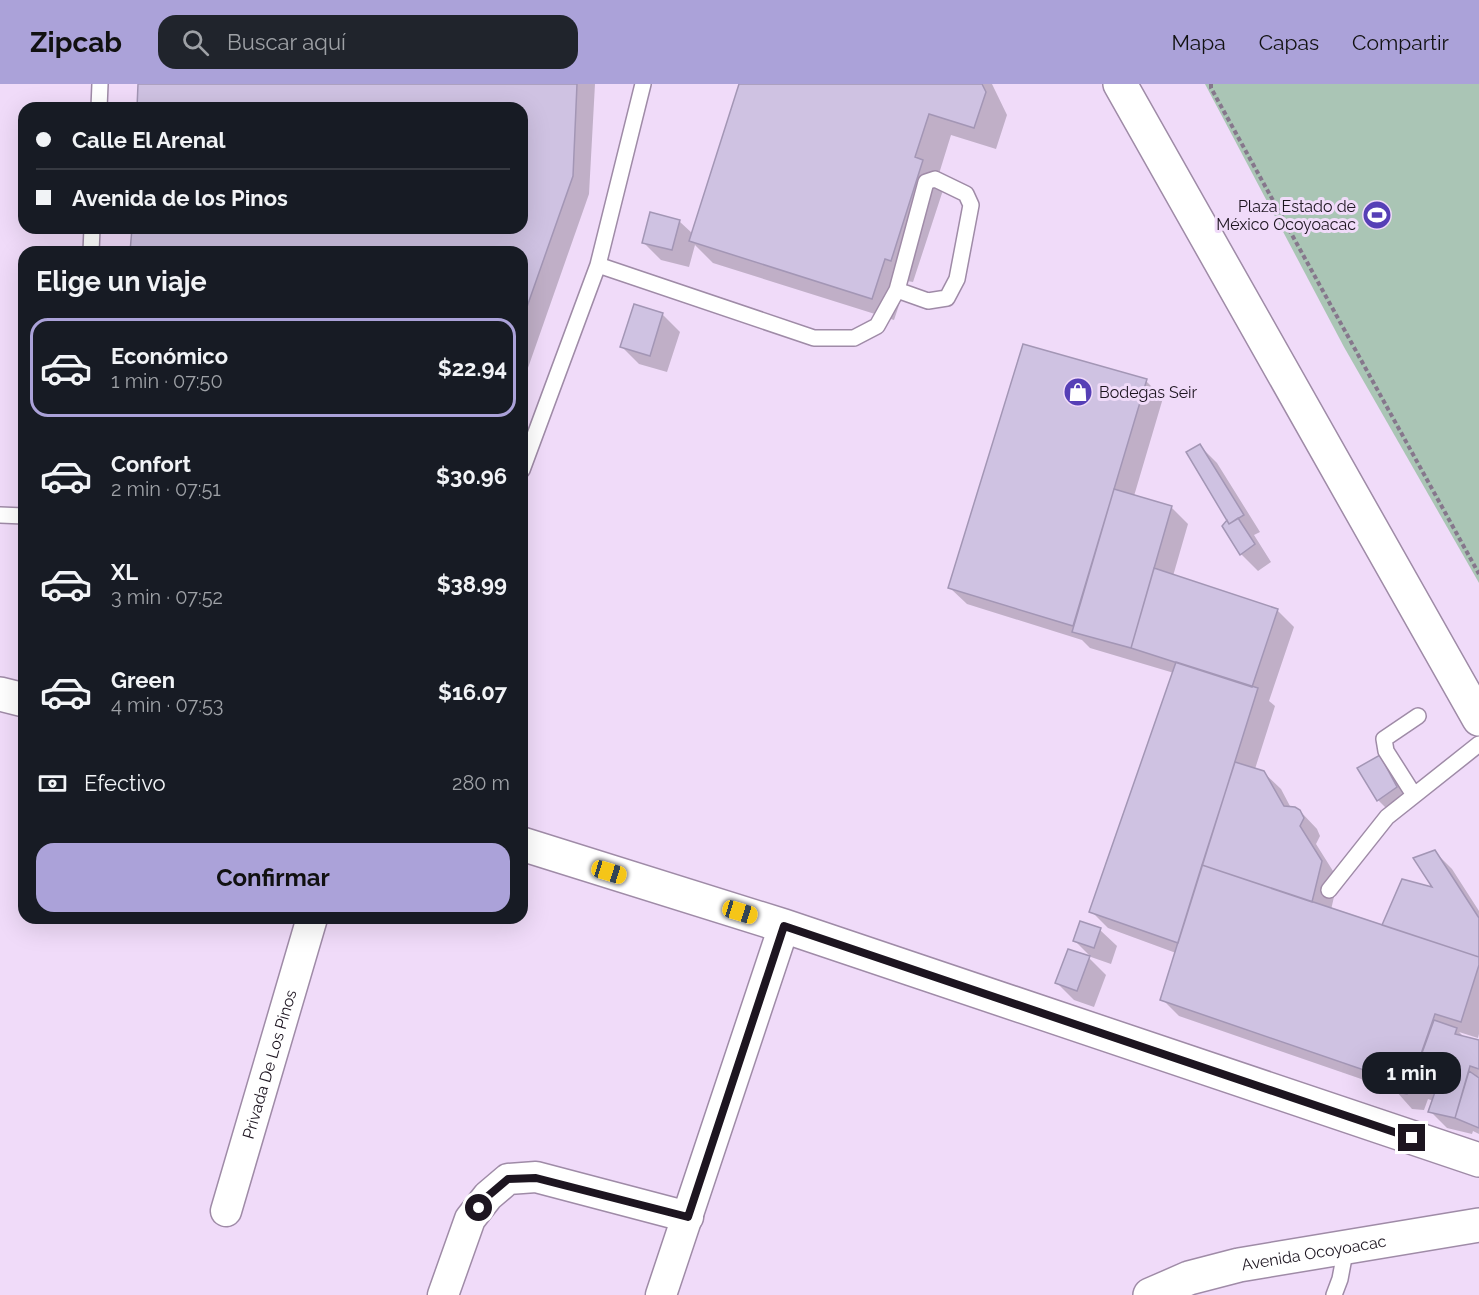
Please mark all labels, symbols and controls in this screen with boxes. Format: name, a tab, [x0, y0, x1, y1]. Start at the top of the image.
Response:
search box	[158, 15, 578, 69]
text: Zipcab	[30, 26, 122, 59]
icon: search	[179, 26, 212, 59]
text: Buscar aquí	[227, 29, 346, 55]
text: Mapa	[1171, 30, 1226, 55]
text: Capas	[1259, 30, 1319, 55]
text: Compartir	[1352, 30, 1449, 55]
text: Calle El Arenal	[72, 127, 226, 153]
text: Avenida de los Pinos	[72, 185, 288, 211]
place label: Plaza Estado de México Ocoyoacac	[1216, 197, 1356, 234]
sports icon: Plaza Estado de México Ocoyoacac	[1361, 199, 1393, 231]
text: Elige un viaje	[36, 266, 207, 297]
icon: car	[39, 341, 93, 395]
text: Económico	[111, 343, 228, 369]
text: $22.94	[438, 355, 507, 381]
text: 1 min · 07:50	[111, 369, 223, 393]
shop icon: Bodegas Seir	[1062, 376, 1094, 408]
place label: Bodegas Seir	[1099, 383, 1198, 402]
icon: car	[39, 449, 93, 503]
text: Confort	[111, 451, 191, 477]
text: $30.96	[436, 463, 507, 489]
text: 2 min · 07:51	[111, 477, 221, 501]
icon: car	[39, 557, 93, 611]
text: XL	[111, 559, 138, 585]
text: $38.99	[437, 571, 507, 597]
text: 3 min · 07:52	[111, 585, 223, 609]
icon: car	[39, 665, 93, 719]
text: Green	[111, 667, 175, 693]
text: $16.07	[438, 679, 507, 705]
text: 4 min · 07:53	[111, 693, 224, 717]
icon: cash	[36, 767, 69, 800]
text: Efectivo	[84, 770, 166, 796]
text: 280 m	[452, 771, 510, 795]
button: Confirmar	[36, 843, 510, 912]
car	[589, 858, 629, 886]
car	[720, 898, 760, 926]
street label: Privada De Los Pinos	[239, 987, 301, 1141]
callout: 1 min	[1362, 1051, 1462, 1093]
text: 1 min	[1386, 1061, 1437, 1085]
route end	[1398, 1124, 1425, 1151]
route start	[465, 1194, 492, 1221]
street label: Avenida Ocoyoacac	[1240, 1232, 1388, 1274]

